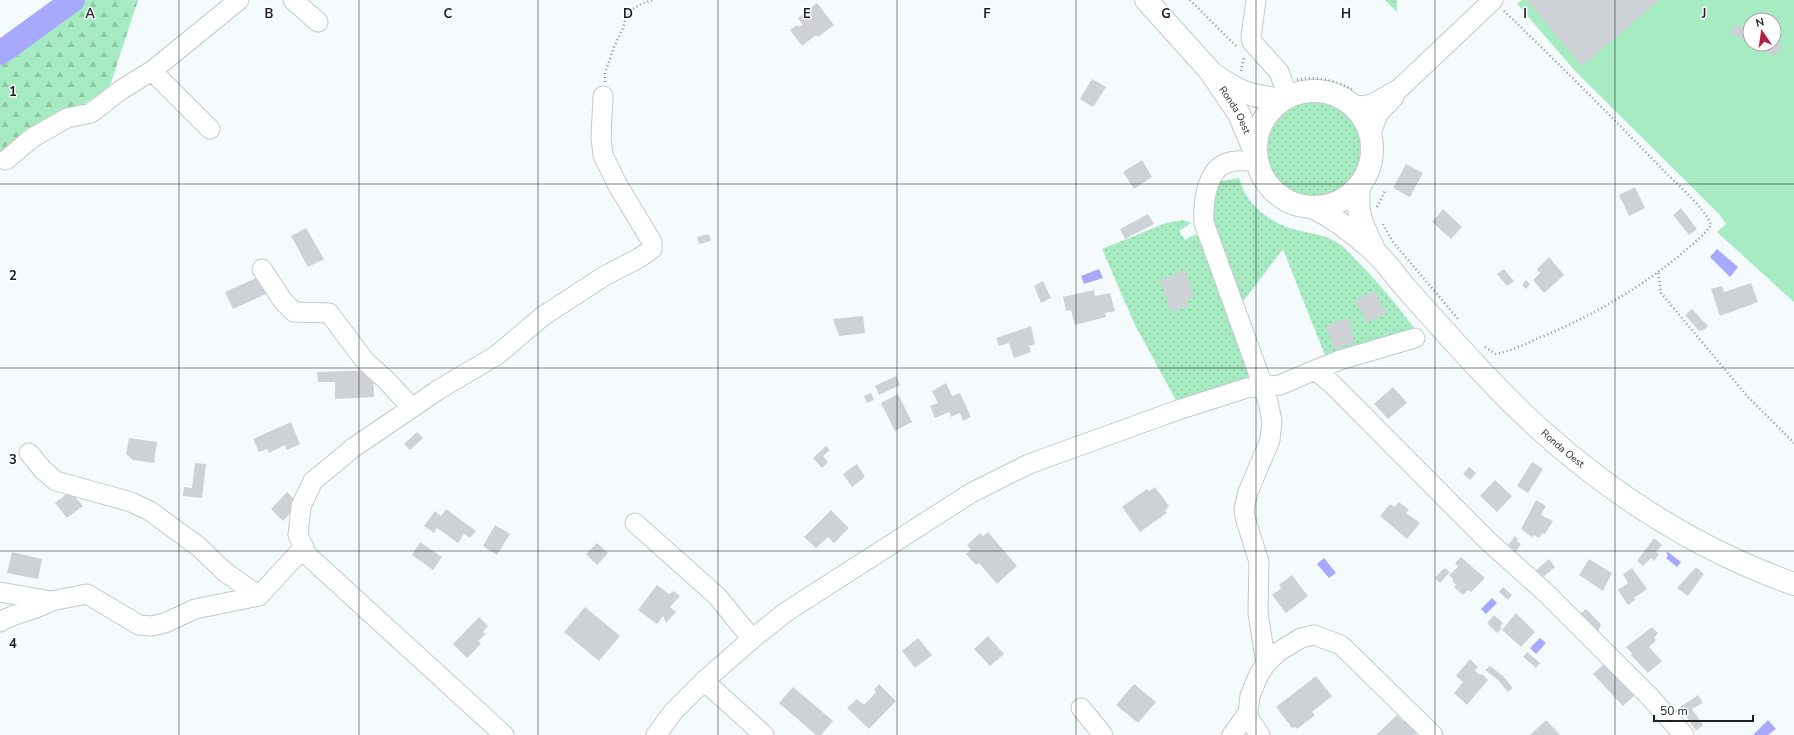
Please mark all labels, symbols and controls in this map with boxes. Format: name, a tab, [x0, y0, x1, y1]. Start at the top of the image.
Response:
text: A	[85, 5, 95, 23]
text: B	[265, 5, 274, 23]
text: C	[444, 5, 453, 23]
text: D	[623, 5, 633, 23]
text: E	[803, 5, 811, 23]
text: F	[983, 5, 991, 23]
text: G	[1161, 5, 1171, 23]
text: H	[1341, 5, 1351, 23]
text: I	[1523, 5, 1527, 23]
text: J	[1701, 5, 1706, 23]
north arrow	[1742, 12, 1782, 52]
text: N	[1754, 15, 1766, 31]
text: 1	[9, 83, 17, 101]
street label: Ronda Oest	[1215, 84, 1254, 136]
text: 2	[9, 267, 17, 285]
street label: Ronda Oest	[1538, 426, 1588, 471]
text: 3	[9, 451, 17, 469]
text: 4	[9, 635, 17, 653]
scale bar	[1654, 697, 1753, 723]
text: 50 m	[1660, 703, 1688, 719]

